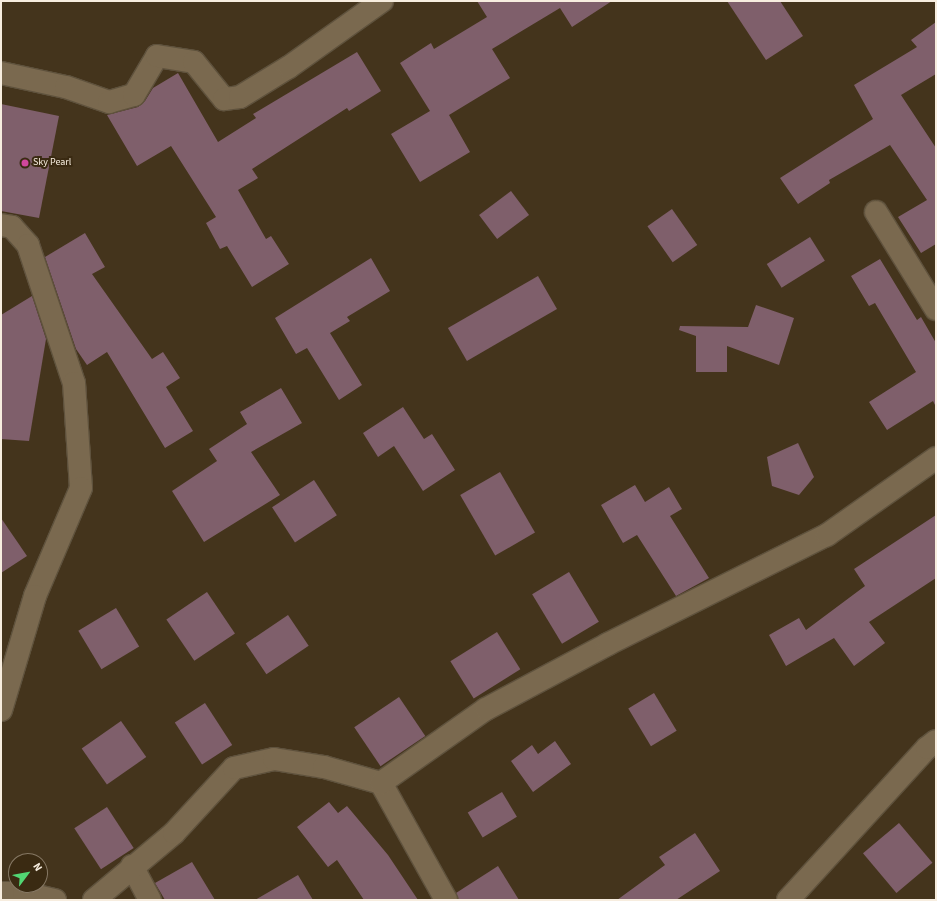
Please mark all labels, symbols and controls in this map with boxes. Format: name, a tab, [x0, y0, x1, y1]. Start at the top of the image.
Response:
place label: Sky Pearl	[33, 157, 71, 169]
marker: Sky Pearl	[20, 158, 30, 168]
north arrow	[8, 853, 48, 893]
text: N	[29, 860, 46, 874]

